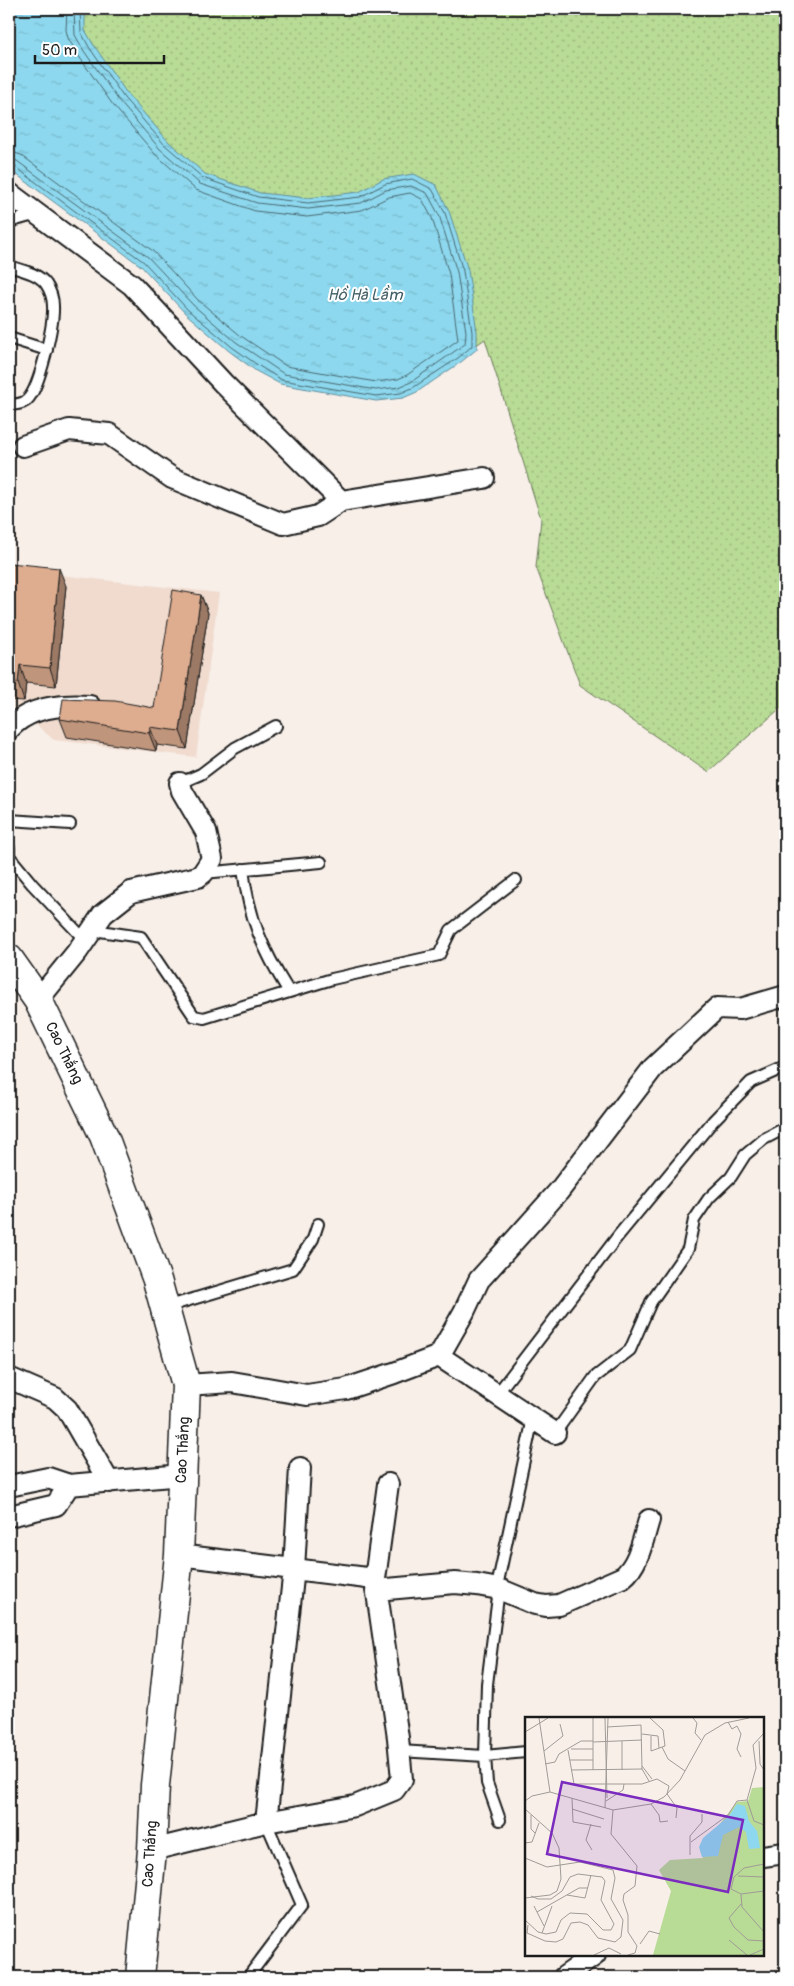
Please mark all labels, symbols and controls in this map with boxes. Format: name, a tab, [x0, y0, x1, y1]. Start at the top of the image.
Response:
scale bar	[35, 32, 164, 64]
text: 50 m	[42, 41, 77, 60]
water label: Hồ Hà Lầm	[328, 284, 403, 305]
street label: Cao Thắng	[41, 1019, 87, 1087]
street label: Cao Thắng	[172, 1416, 194, 1484]
inset map	[525, 1717, 764, 1956]
street label: Cao Thắng	[138, 1820, 162, 1888]

